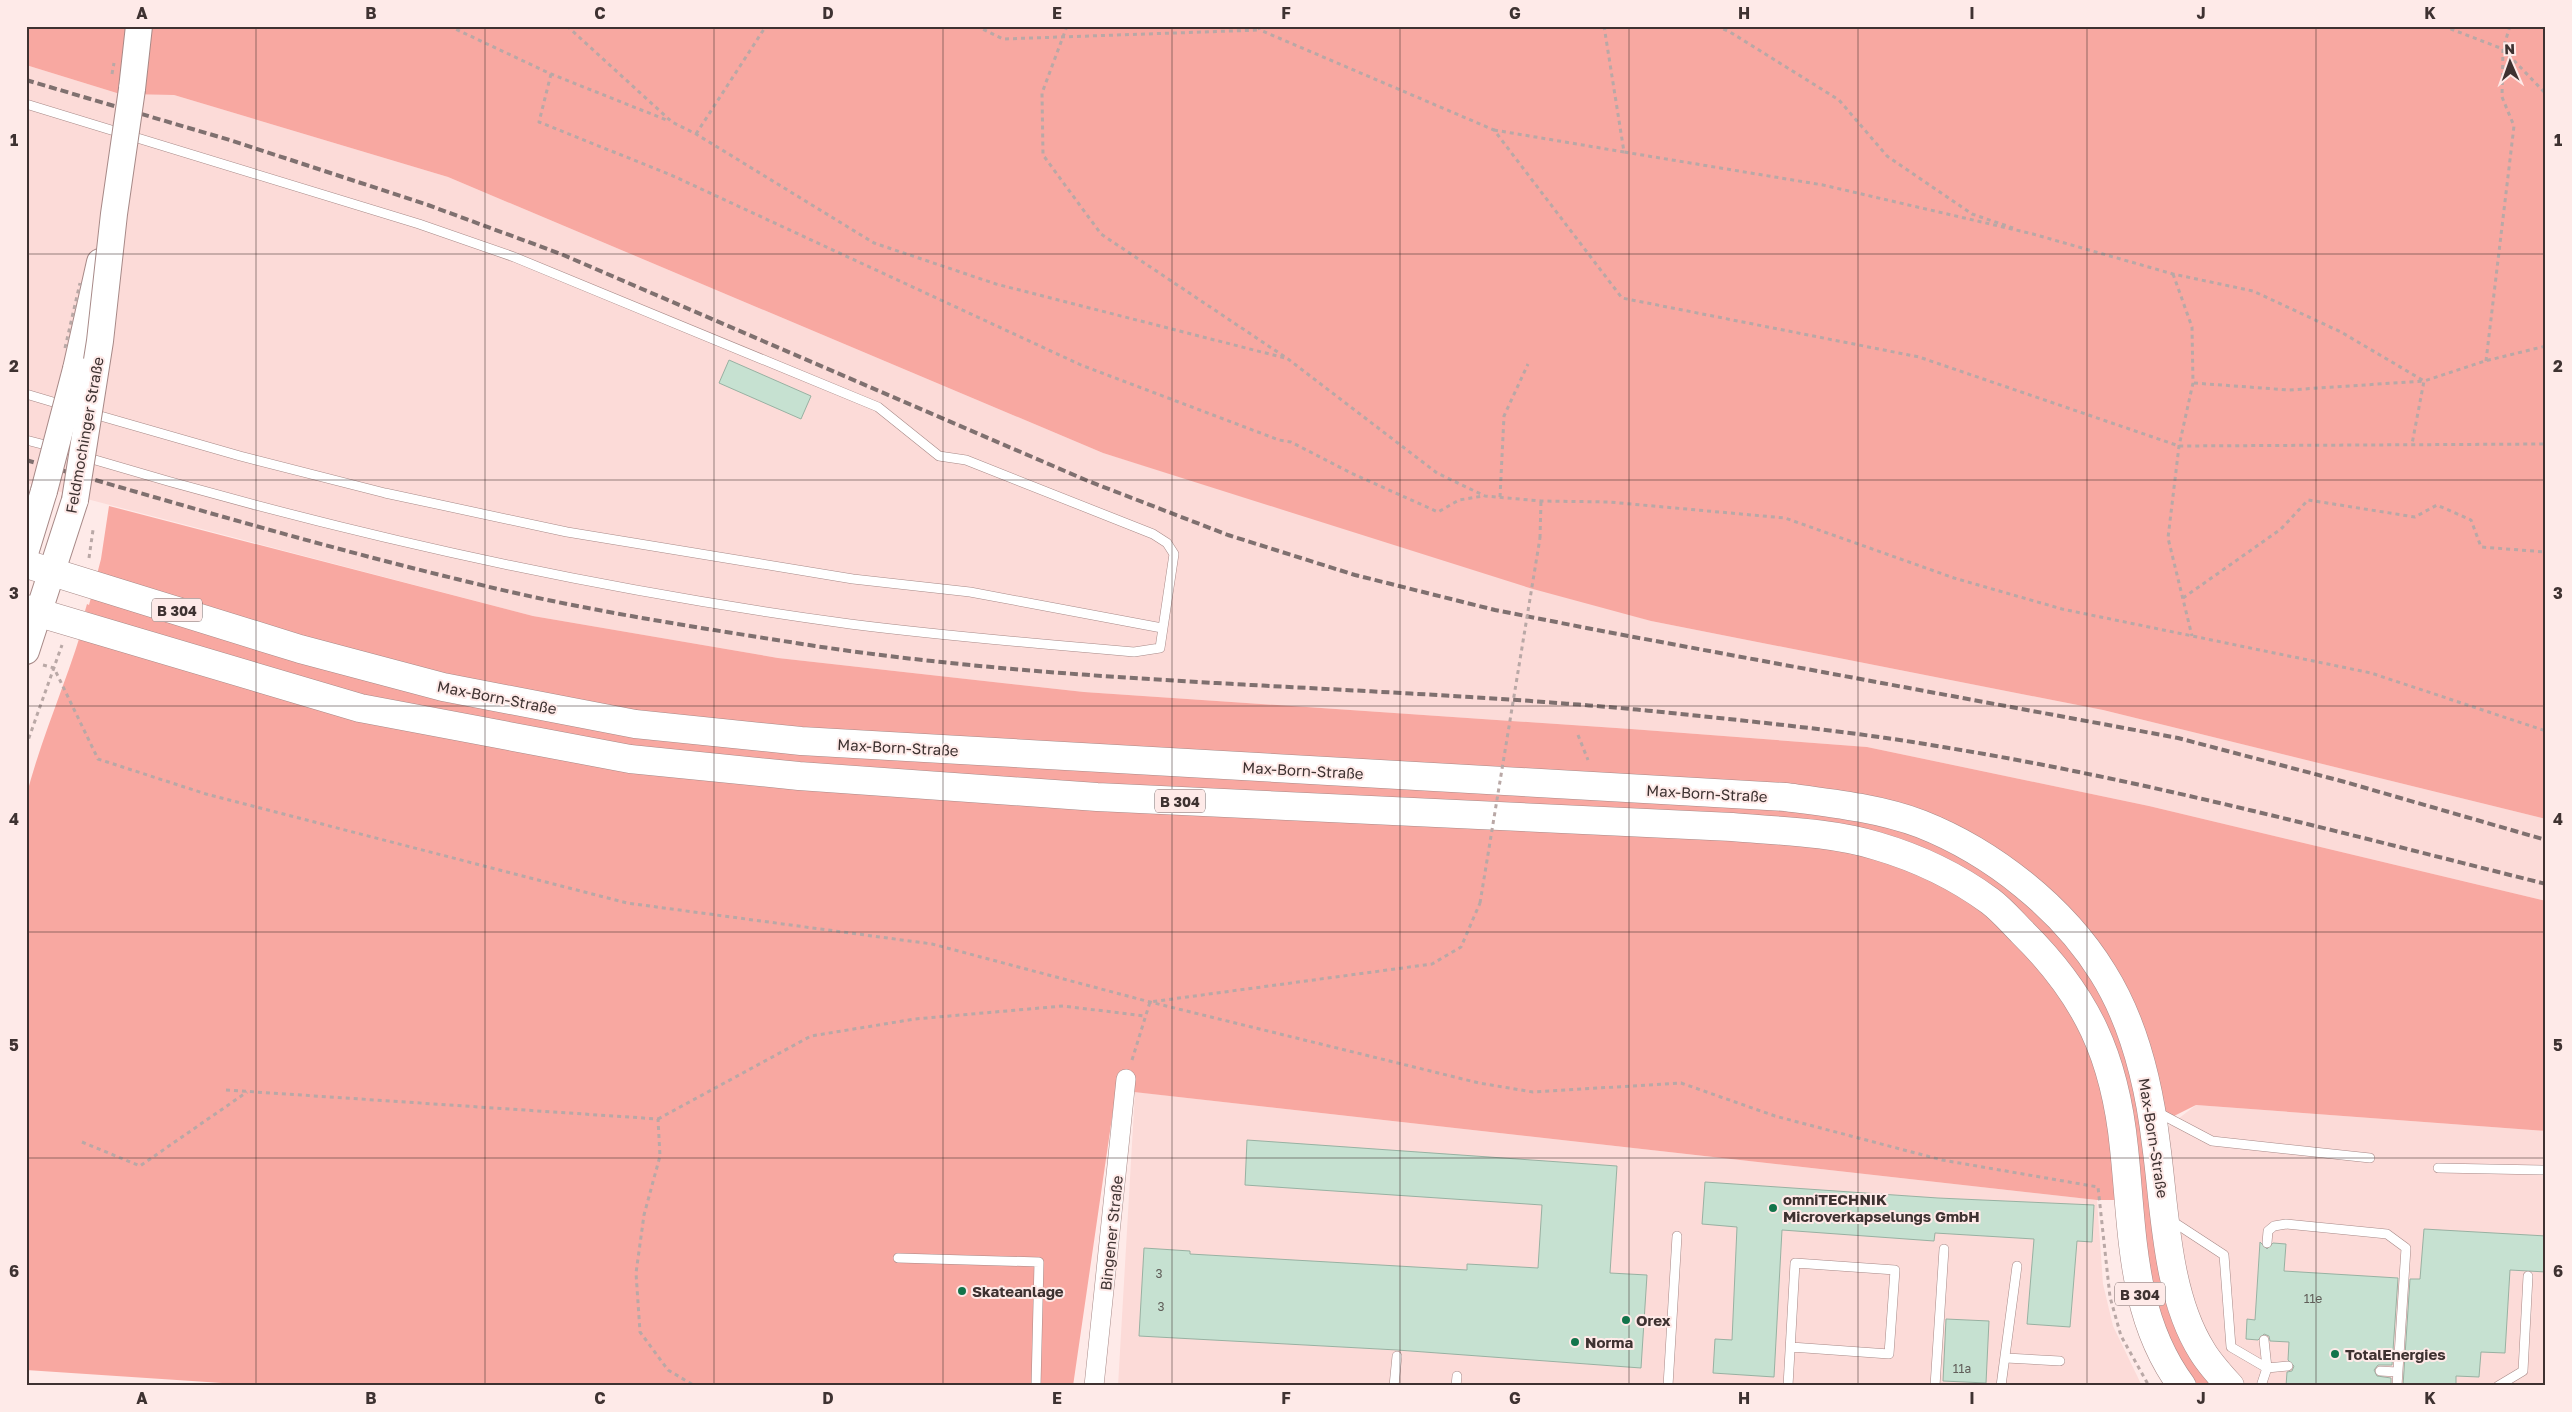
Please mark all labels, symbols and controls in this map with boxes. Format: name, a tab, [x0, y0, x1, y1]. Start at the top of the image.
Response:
text: A	[136, 3, 148, 23]
text: B	[365, 3, 377, 23]
text: C	[594, 3, 606, 23]
text: D	[822, 3, 834, 23]
text: E	[1052, 3, 1062, 23]
text: F	[1281, 3, 1291, 23]
text: G	[1509, 3, 1521, 23]
text: H	[1738, 3, 1750, 23]
text: I	[1969, 3, 1975, 23]
text: J	[2196, 3, 2206, 23]
text: K	[2424, 3, 2436, 23]
north arrow	[2484, 38, 2534, 88]
text: N	[2504, 40, 2515, 57]
text: 1	[10, 130, 18, 150]
text: 1	[2554, 130, 2562, 150]
street label: Feldmochinger Straße	[61, 355, 107, 515]
text: 2	[9, 356, 19, 376]
text: 2	[2553, 356, 2563, 376]
text: 3	[9, 583, 19, 603]
text: 3	[2553, 583, 2563, 603]
road number: B 304	[152, 598, 202, 622]
street label: Max-Born-Straße	[436, 677, 559, 717]
street label: Max-Born-Straße	[837, 735, 959, 759]
street label: Max-Born-Straße	[1242, 758, 1364, 782]
street label: Max-Born-Straße	[1646, 781, 1768, 805]
road number: B 304	[1155, 789, 1205, 812]
text: 4	[9, 809, 19, 829]
text: 4	[2553, 809, 2563, 829]
text: 5	[9, 1035, 19, 1055]
text: 5	[2553, 1035, 2563, 1055]
street label: Max-Born-Straße	[2136, 1077, 2172, 1200]
street label: Bingener Straße	[1096, 1174, 1126, 1291]
place label: omniTECHNIK Microverkapselungs GmbH	[1783, 1190, 1980, 1225]
marker: omniTECHNIK Microverkapselungs GmbH	[1767, 1202, 1779, 1214]
text: 6	[9, 1261, 19, 1281]
text: 6	[2553, 1261, 2563, 1281]
house number: 3	[1155, 1266, 1163, 1281]
place label: Skateanlage	[972, 1282, 1064, 1300]
road number: B 304	[2115, 1282, 2165, 1306]
marker: Skateanlage	[956, 1285, 968, 1297]
house number: 11e	[2304, 1291, 2322, 1306]
house number: 3	[1157, 1299, 1165, 1314]
place label: Orex	[1636, 1311, 1671, 1329]
marker: Orex	[1620, 1314, 1632, 1326]
place label: Norma	[1585, 1333, 1633, 1351]
marker: Norma	[1569, 1336, 1581, 1348]
place label: TotalEnergies	[2345, 1345, 2446, 1363]
marker: TotalEnergies	[2329, 1348, 2341, 1360]
house number: 11a	[1953, 1361, 1971, 1376]
text: A	[136, 1388, 148, 1408]
text: B	[365, 1388, 377, 1408]
text: C	[594, 1388, 606, 1408]
text: D	[822, 1388, 834, 1408]
text: E	[1052, 1388, 1062, 1408]
text: F	[1281, 1388, 1291, 1408]
text: G	[1509, 1388, 1521, 1408]
text: H	[1738, 1388, 1750, 1408]
text: I	[1969, 1388, 1975, 1408]
text: J	[2196, 1388, 2206, 1408]
text: K	[2424, 1388, 2436, 1408]

